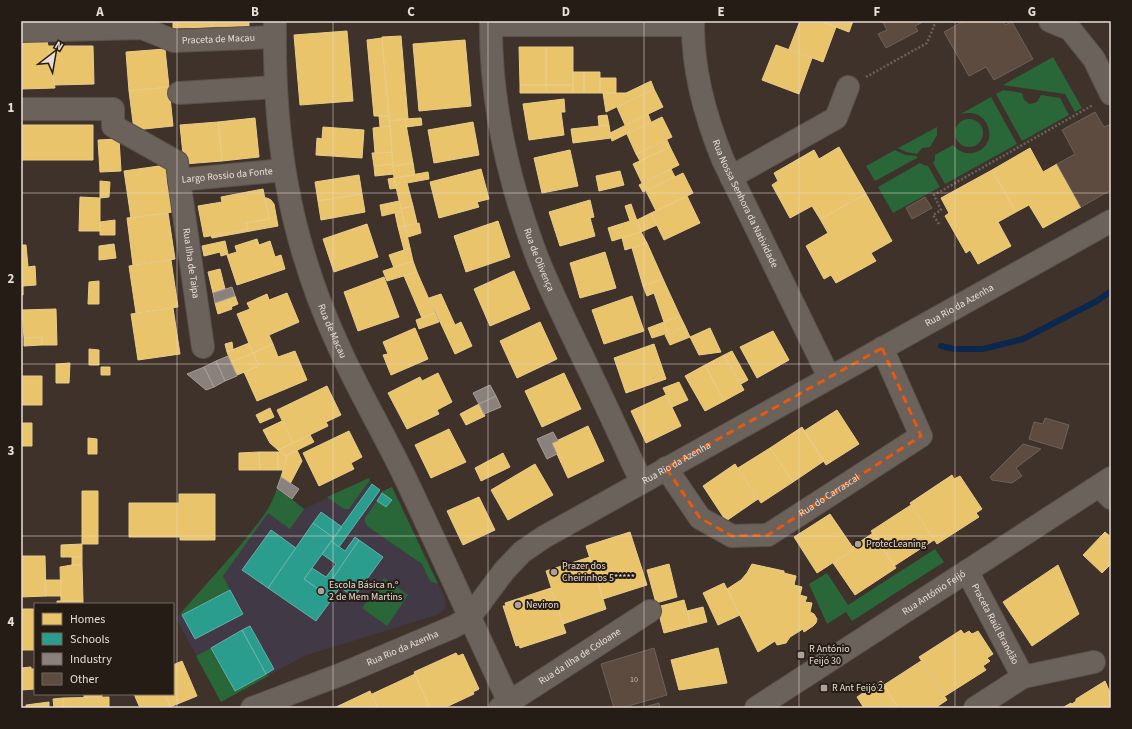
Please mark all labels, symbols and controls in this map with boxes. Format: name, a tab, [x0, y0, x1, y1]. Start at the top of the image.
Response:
text: A	[95, 3, 104, 21]
text: B	[251, 3, 259, 21]
text: C	[407, 3, 415, 21]
text: D	[562, 3, 570, 21]
text: E	[717, 3, 725, 21]
text: F	[874, 3, 881, 21]
text: G	[1028, 3, 1036, 21]
street label: Praceta de Macau	[182, 31, 255, 48]
north arrow	[34, 34, 74, 74]
text: N	[52, 38, 66, 54]
text: 1	[8, 99, 15, 117]
street label: Rua Nossa Senhora da Natividade	[709, 138, 782, 270]
street label: Largo Rossio da Fonte	[181, 164, 273, 187]
street label: Rua de Olivença	[520, 226, 558, 294]
street label: Rua Ilha de Taipa	[179, 227, 203, 299]
text: 2	[8, 270, 15, 288]
street label: Rua Rio da Azenha	[922, 281, 996, 330]
street label: Rua de Macau	[314, 302, 350, 361]
street label: Rua Rio da Azenha	[639, 438, 713, 488]
text: 3	[8, 442, 15, 460]
street label: Rua do Carrascal	[796, 470, 863, 520]
place label: ProtecLeaning	[866, 537, 926, 551]
marker: ProtecLeaning	[853, 539, 863, 549]
place label: Prazer dos Cheirinhos 5*****	[562, 559, 635, 585]
marker: Prazer dos Cheirinhos 5*****	[549, 567, 559, 577]
street label: Rua António Feijó	[899, 567, 968, 619]
place label: Escola Básica n.º 2 de Mem Martins	[329, 578, 402, 604]
street label: Praceta Raúl Brandão	[968, 581, 1022, 667]
marker: Escola Básica n.º 2 de Mem Martins	[316, 586, 326, 596]
place label: Neviron	[526, 598, 559, 612]
marker: Neviron	[513, 600, 523, 610]
legend	[34, 603, 174, 695]
text: Homes	[70, 611, 105, 628]
text: 4	[8, 613, 15, 631]
street label: Rua da Ilha de Coloane	[536, 625, 624, 688]
street label: Rua Rio da Azenha	[364, 627, 441, 670]
text: Schools	[70, 631, 110, 648]
place label: R António Feijó 30	[809, 642, 850, 668]
marker: R António Feijó 30	[796, 650, 806, 660]
text: Industry	[70, 651, 112, 668]
text: Other	[70, 671, 100, 688]
house number: 10	[630, 674, 638, 685]
place label: R Ant Feijó 2	[832, 681, 883, 695]
marker: R Ant Feijó 2	[819, 683, 829, 693]

